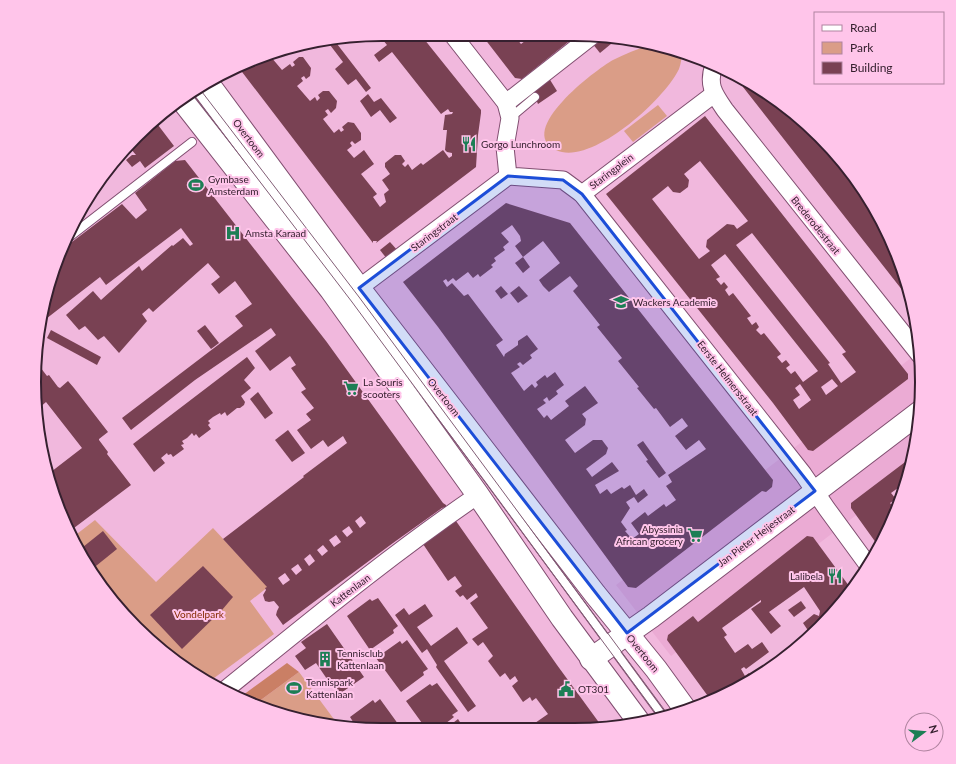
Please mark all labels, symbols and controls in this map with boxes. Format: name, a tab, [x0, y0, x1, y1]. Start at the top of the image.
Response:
legend	[814, 12, 944, 84]
text: Road	[850, 20, 877, 35]
text: Park	[850, 40, 874, 55]
text: Building	[850, 60, 893, 75]
street label: Overtoom	[231, 116, 267, 160]
restaurant icon: Gorgo Lunchroom	[460, 135, 478, 153]
place label: Gorgo Lunchroom	[481, 138, 560, 150]
street label: Staringplein	[587, 151, 635, 191]
place label: Gymbase Amsterdam	[208, 173, 258, 197]
sports icon: Gymbase Amsterdam	[187, 176, 205, 194]
street label: Brederodestraat	[789, 194, 843, 257]
street label: Staringstraat	[408, 210, 460, 253]
hospital icon: Amsta Karaad	[224, 224, 242, 242]
place label: Amsta Karaad	[245, 227, 306, 239]
school or university icon: Wackers Academie	[612, 293, 630, 311]
place label: Wackers Academie	[633, 296, 716, 308]
street label: Eerste Helmersstraat	[695, 338, 761, 418]
place label: La Souris scooters	[363, 376, 403, 400]
street label: Overtoom	[425, 376, 463, 418]
supermarket icon: La Souris scooters	[342, 379, 360, 397]
street label: Jan Pieter Heijestraat	[715, 503, 797, 569]
place label: Abyssinia African grocery	[616, 523, 684, 547]
supermarket icon: Abyssinia African grocery	[686, 526, 704, 544]
restaurant icon: Lalibela	[826, 567, 844, 585]
place label: Lalibela	[790, 570, 823, 582]
street label: Kattenlaan	[328, 571, 372, 609]
park label: Vondelpark	[174, 608, 225, 620]
street label: Overtoom	[624, 632, 662, 674]
place label: Tennisclub Kattenlaan	[337, 647, 384, 671]
building icon: Tennisclub Kattenlaan	[316, 650, 334, 668]
place label: Tennispark Kattenlaan	[306, 676, 354, 700]
sports icon: Tennispark Kattenlaan	[285, 679, 303, 697]
public building icon: OT301	[557, 680, 575, 698]
place label: OT301	[578, 683, 609, 695]
north arrow	[904, 712, 944, 752]
text: N	[927, 723, 942, 735]

